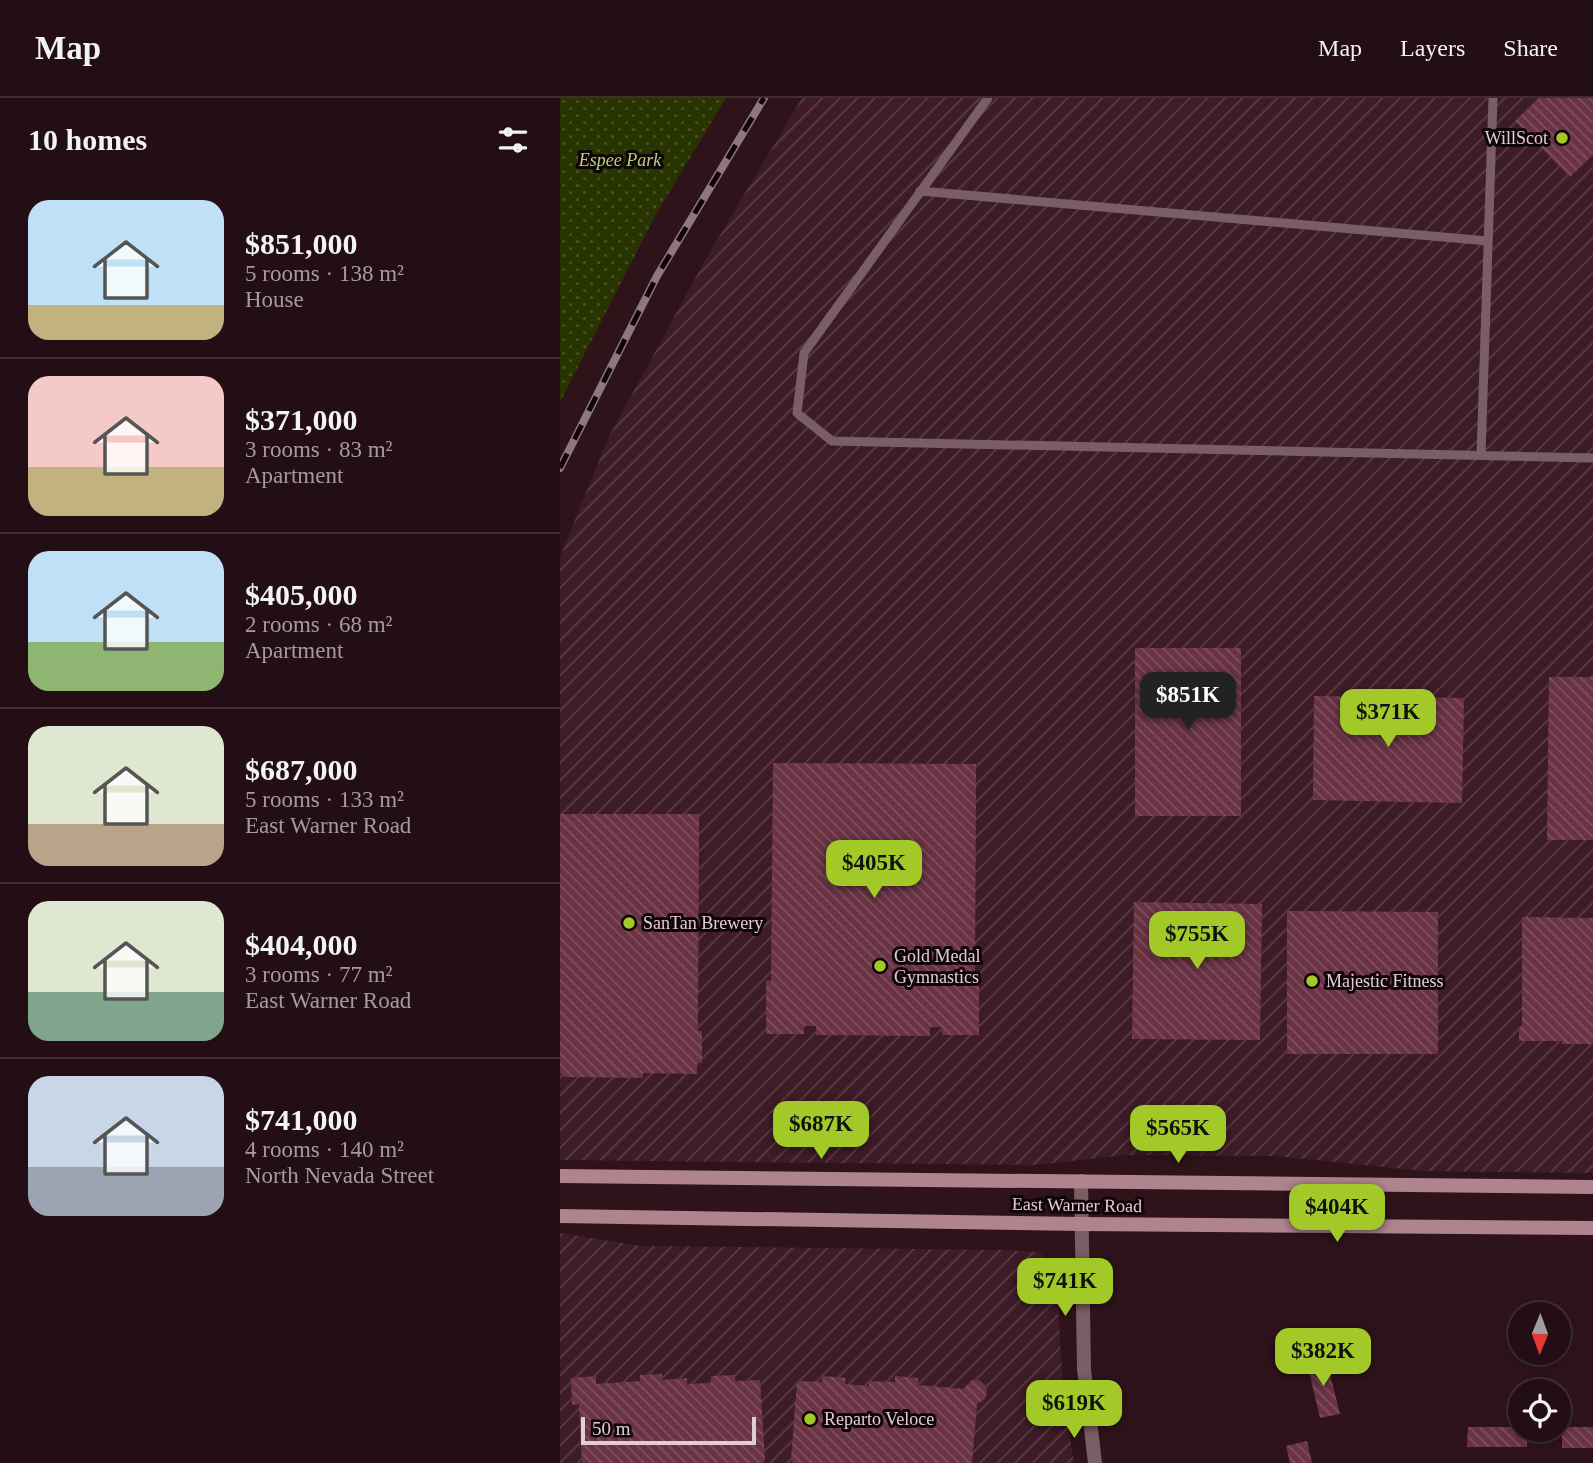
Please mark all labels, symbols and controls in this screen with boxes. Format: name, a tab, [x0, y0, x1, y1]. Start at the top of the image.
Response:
text: Map	[35, 30, 101, 66]
text: Map	[1318, 35, 1362, 61]
text: Layers	[1400, 35, 1465, 61]
text: Share	[1503, 35, 1558, 61]
icon: filters	[494, 121, 532, 159]
text: 10 homes	[28, 123, 147, 156]
place label: WillScot	[1485, 128, 1548, 148]
marker: WillScot	[1554, 130, 1570, 146]
park label: Espee Park	[578, 150, 662, 170]
text: $851,000	[245, 227, 358, 260]
icon: home	[84, 228, 168, 312]
text: 5 rooms · 138 m²	[245, 261, 404, 286]
text: House	[245, 287, 304, 312]
text: $371,000	[245, 403, 358, 436]
icon: home	[84, 404, 168, 488]
text: 3 rooms · 83 m²	[245, 437, 392, 462]
text: Apartment	[245, 463, 343, 488]
text: $405,000	[245, 578, 358, 611]
icon: home	[84, 579, 168, 663]
text: 2 rooms · 68 m²	[245, 612, 392, 637]
text: Apartment	[245, 638, 343, 663]
pin: $851K	[1139, 672, 1237, 732]
text: $851K	[1156, 682, 1220, 707]
pin: $371K	[1339, 690, 1437, 749]
text: $371K	[1356, 699, 1420, 724]
text: $687,000	[245, 753, 358, 786]
icon: home	[84, 754, 168, 838]
text: 5 rooms · 133 m²	[245, 787, 404, 812]
text: East Warner Road	[245, 813, 411, 838]
pin: $405K	[825, 840, 923, 900]
text: $405K	[842, 850, 906, 875]
pin: $755K	[1148, 912, 1246, 971]
place label: SanTan Brewery	[643, 913, 763, 933]
marker: SanTan Brewery	[621, 915, 637, 931]
text: $755K	[1165, 921, 1229, 946]
text: $404,000	[245, 928, 358, 961]
icon: home	[84, 929, 168, 1013]
place label: Gold Medal Gymnastics	[894, 946, 980, 987]
marker: Gold Medal Gymnastics	[872, 958, 888, 974]
text: 3 rooms · 77 m²	[245, 962, 392, 987]
place label: Majestic Fitness	[1326, 971, 1444, 991]
marker: Majestic Fitness	[1304, 973, 1320, 989]
text: East Warner Road	[245, 988, 411, 1013]
pin: $687K	[772, 1102, 870, 1161]
text: $741,000	[245, 1103, 358, 1136]
icon: home	[84, 1104, 168, 1188]
pin: $565K	[1129, 1105, 1227, 1165]
text: $687K	[789, 1111, 853, 1136]
text: $565K	[1146, 1115, 1210, 1140]
text: 4 rooms · 140 m²	[245, 1137, 404, 1162]
text: North Nevada Street	[245, 1163, 434, 1188]
pin: $404K	[1288, 1184, 1386, 1244]
street label: East Warner Road	[1012, 1194, 1142, 1216]
text: $404K	[1305, 1194, 1369, 1219]
pin: $741K	[1016, 1258, 1114, 1318]
text: $741K	[1033, 1268, 1097, 1293]
north arrow	[1508, 1302, 1572, 1365]
map controls	[1508, 1302, 1571, 1442]
pin: $382K	[1274, 1328, 1372, 1388]
text: $382K	[1291, 1338, 1355, 1363]
button: locate	[1508, 1379, 1571, 1442]
pin: $619K	[1025, 1380, 1123, 1440]
text: $619K	[1042, 1390, 1106, 1415]
place label: Reparto Veloce	[824, 1409, 934, 1429]
marker: Reparto Veloce	[802, 1411, 818, 1427]
scale bar	[581, 1414, 756, 1446]
text: 50 m	[592, 1418, 631, 1439]

